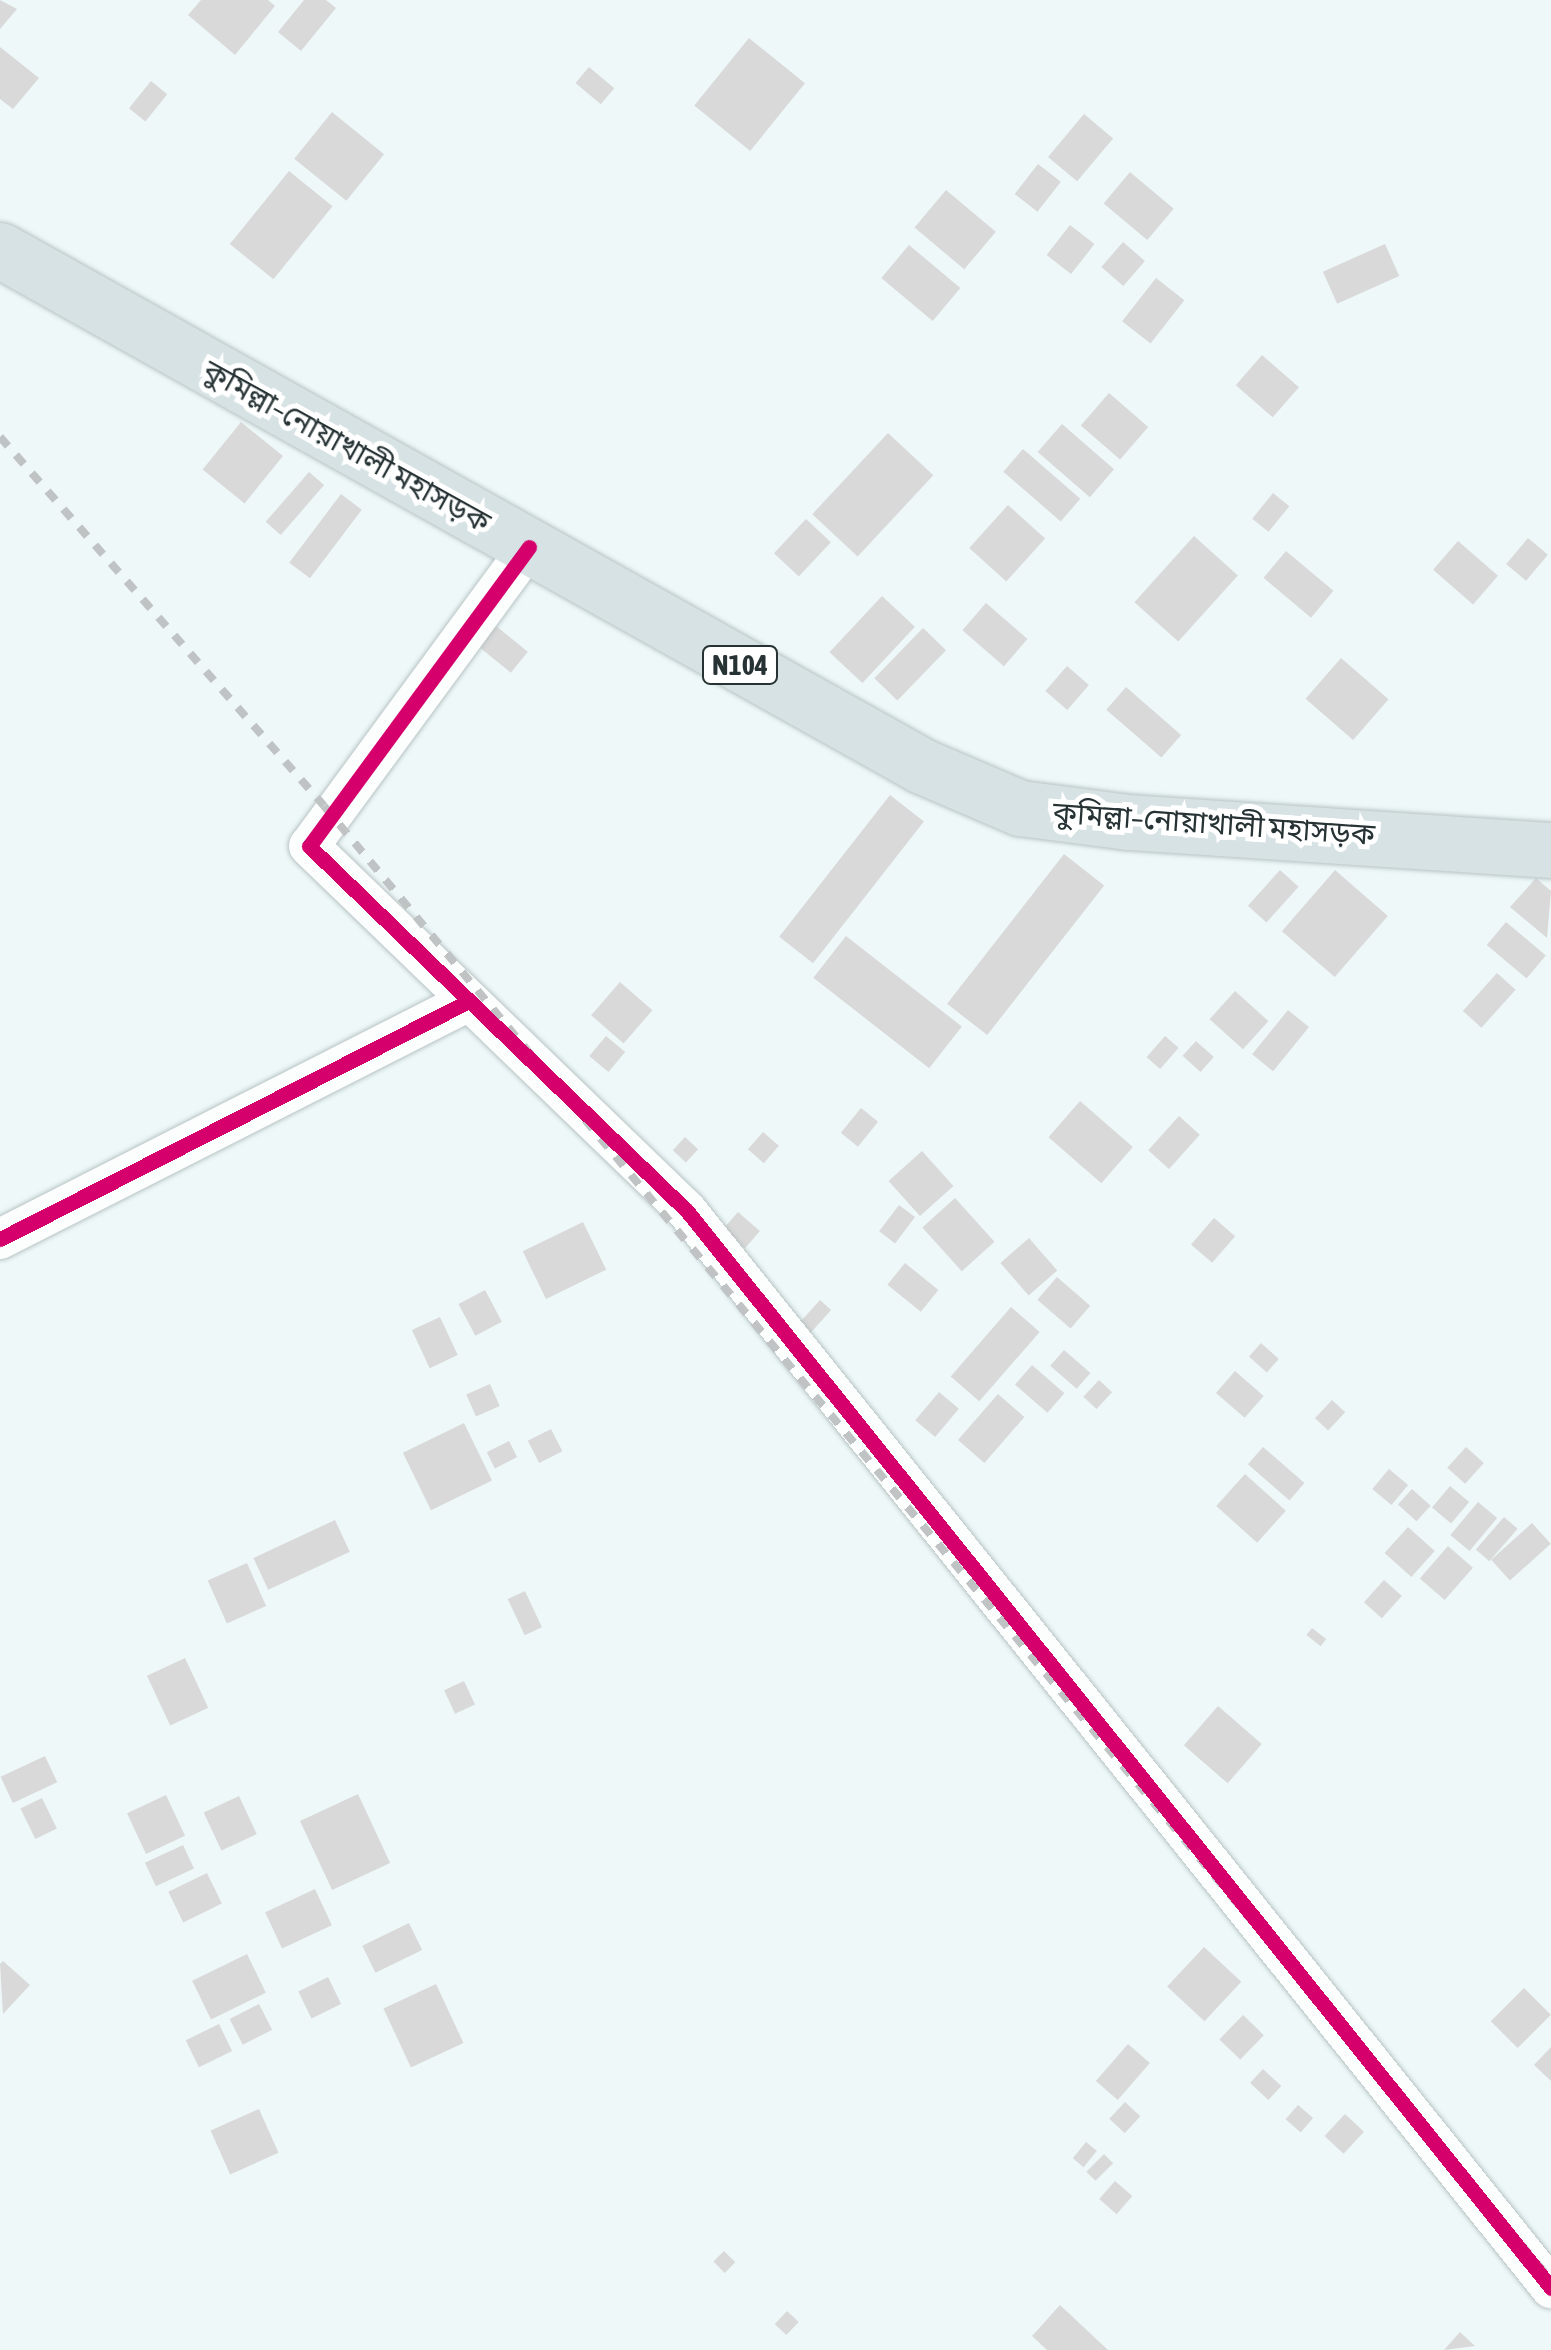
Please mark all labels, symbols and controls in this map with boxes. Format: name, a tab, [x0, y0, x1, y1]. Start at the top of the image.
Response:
street label: কুমিল্লা–নোয়াখালী মহাসড়ক	[197, 352, 497, 540]
road number: N104	[700, 642, 780, 688]
street label: কুমিল্লা–নোয়াখালী মহাসড়ক	[1052, 794, 1376, 852]

